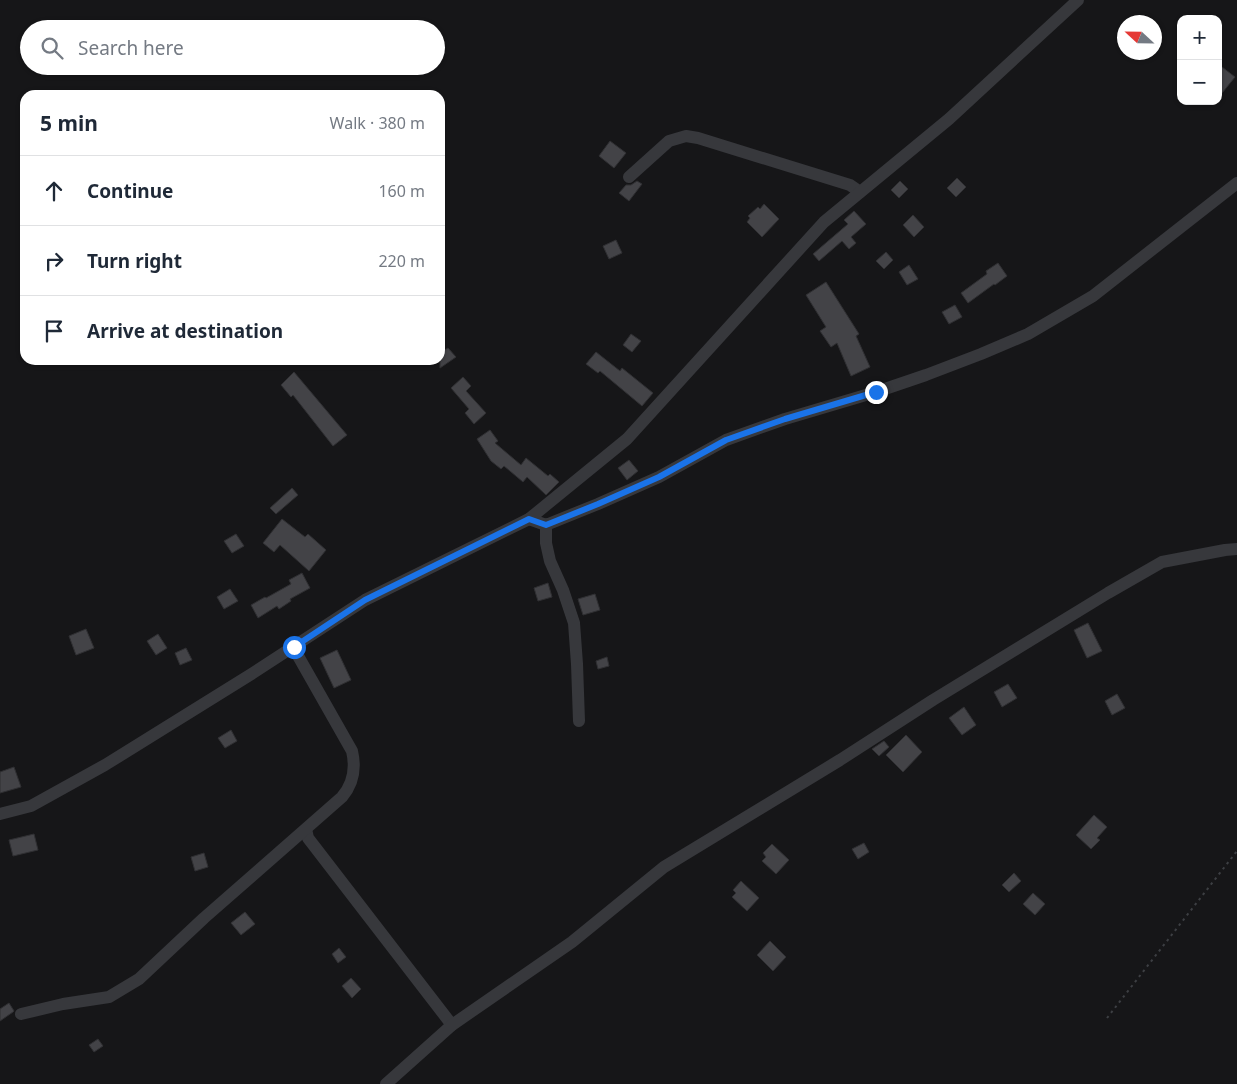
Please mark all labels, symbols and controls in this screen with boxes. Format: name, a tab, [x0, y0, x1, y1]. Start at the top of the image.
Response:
north arrow	[1117, 15, 1162, 60]
map controls	[1177, 15, 1222, 105]
button: +	[1177, 15, 1222, 60]
search box	[20, 20, 445, 75]
icon: search	[38, 34, 66, 62]
text: Search here	[78, 35, 184, 61]
button: −	[1177, 60, 1222, 105]
text: 5 min	[40, 109, 98, 137]
text: Walk · 380 m	[330, 112, 425, 134]
icon: ahead	[40, 177, 68, 205]
text: Continue	[87, 178, 173, 204]
text: 160 m	[378, 180, 425, 202]
icon: right	[40, 247, 68, 275]
text: Turn right	[87, 248, 182, 274]
text: 220 m	[378, 250, 425, 272]
icon: arrive	[40, 317, 68, 345]
text: Arrive at destination	[87, 318, 283, 344]
route end	[865, 381, 888, 404]
route start	[283, 636, 306, 659]

